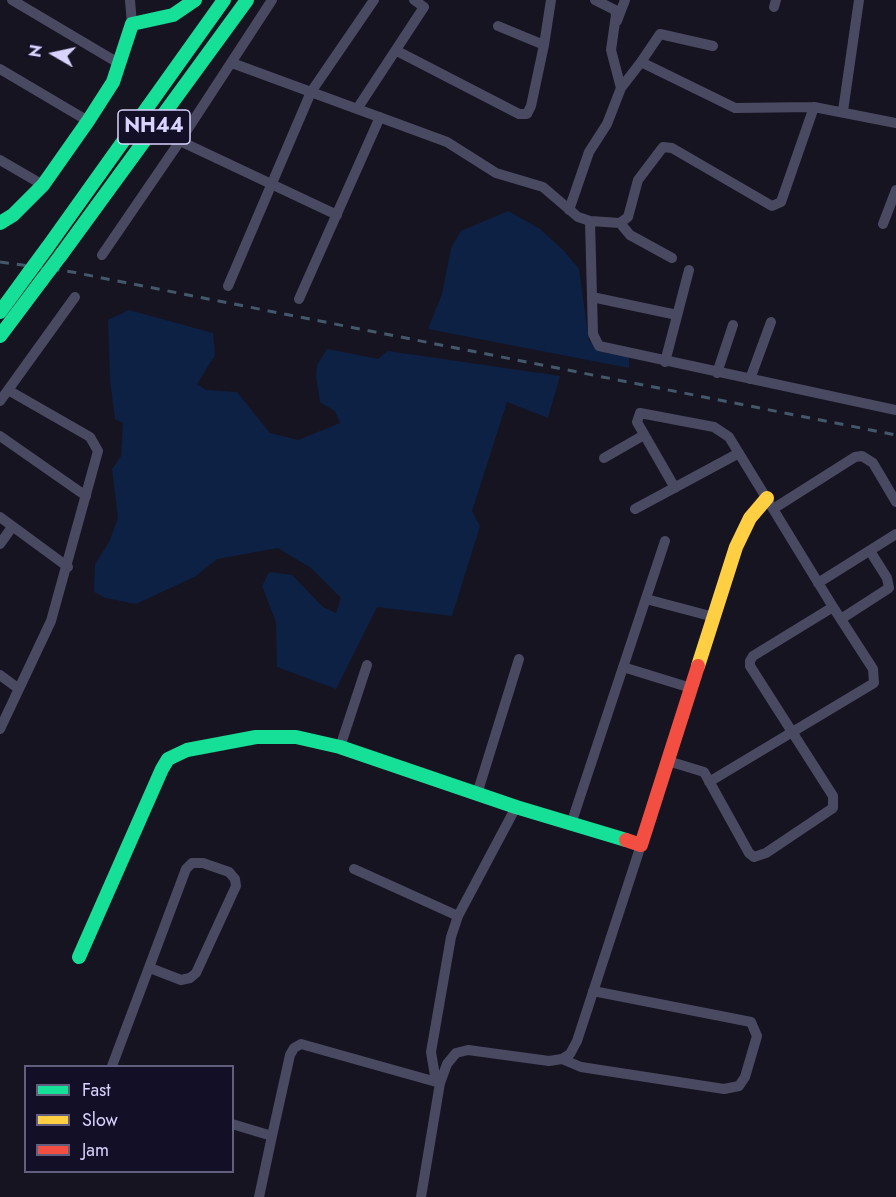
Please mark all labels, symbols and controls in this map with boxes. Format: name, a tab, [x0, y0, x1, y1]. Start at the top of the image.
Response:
north arrow	[24, 24, 84, 84]
text: N	[23, 43, 48, 59]
road number: NH44	[118, 110, 190, 144]
legend	[24, 1065, 234, 1173]
text: Fast	[82, 1077, 111, 1103]
text: Slow	[82, 1107, 118, 1133]
text: Jam	[82, 1137, 109, 1163]

